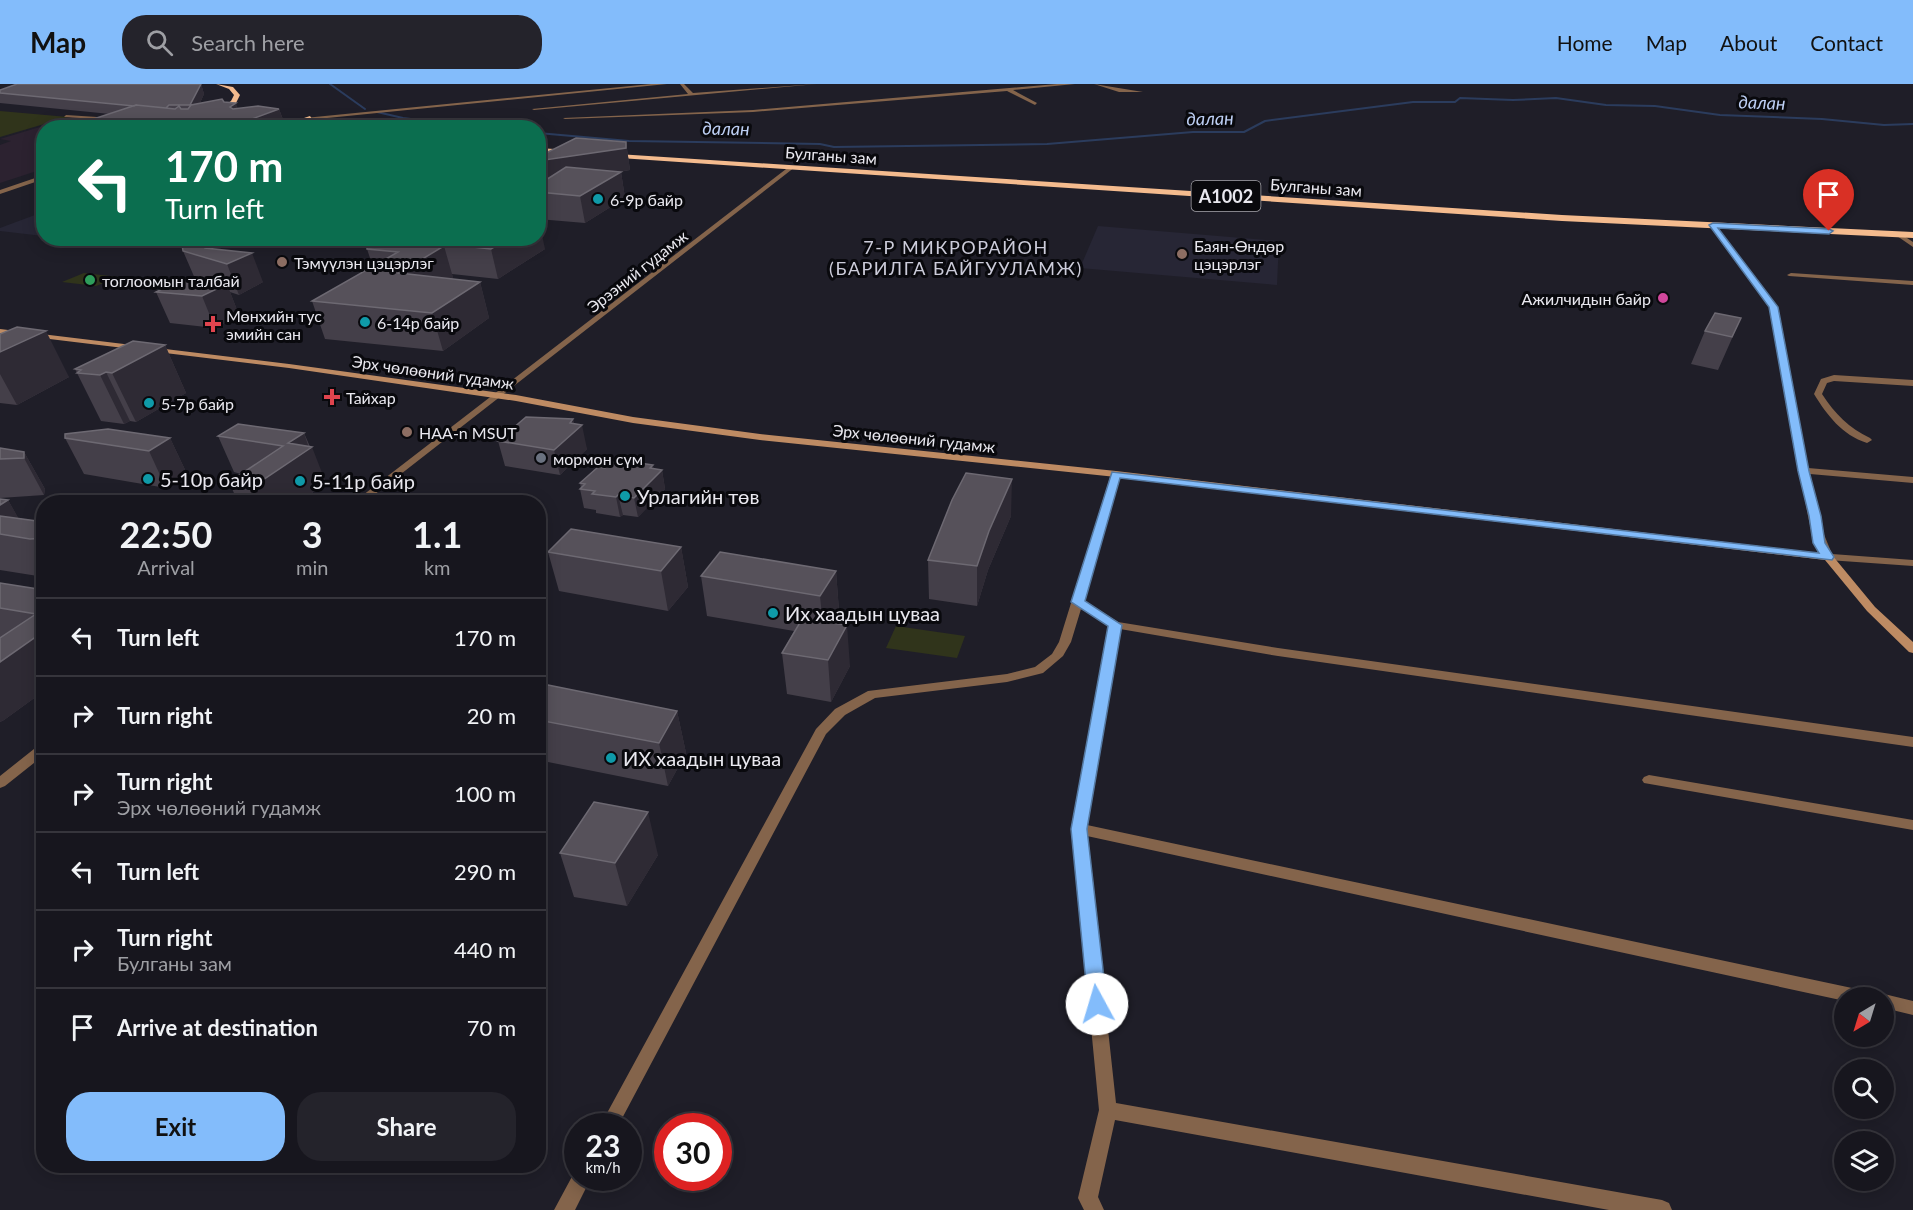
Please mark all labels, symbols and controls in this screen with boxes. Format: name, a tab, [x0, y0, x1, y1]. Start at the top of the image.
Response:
search box	[122, 15, 542, 69]
text: Map	[30, 25, 86, 59]
icon: search	[143, 26, 176, 59]
text: Search here	[191, 29, 305, 56]
text: Home	[1557, 30, 1613, 55]
text: Map	[1646, 30, 1687, 55]
text: About	[1720, 30, 1777, 55]
text: Contact	[1810, 30, 1883, 55]
water label: далан	[1738, 90, 1786, 114]
water label: далан	[1186, 107, 1234, 129]
water label: далан	[702, 117, 750, 139]
text: 170 m	[165, 141, 283, 191]
street label: Булганы зам	[784, 142, 878, 168]
icon: left	[66, 144, 144, 222]
pin	[1803, 169, 1854, 231]
street label: Булганы зам	[1269, 174, 1363, 200]
icon: arrive	[1812, 178, 1845, 211]
road number: A1002	[1192, 181, 1260, 211]
place label: 6-9р байр	[610, 190, 683, 209]
text: Turn left	[165, 192, 264, 225]
marker: 6-9р байр	[591, 192, 605, 206]
street label: Эрээний гудамж	[583, 226, 691, 316]
district label: 7-Р МИКРОРАЙОН (БАРИЛГА БАЙГУУЛАМЖ)	[829, 236, 1083, 279]
place label: Баян-Өндөр цэцэрлэг	[1194, 236, 1284, 273]
marker: Баян-Өндөр цэцэрлэг	[1175, 247, 1189, 261]
place label: Тэмүүлэн цэцэрлэг	[294, 253, 434, 272]
marker: Тэмүүлэн цэцэрлэг	[275, 255, 289, 269]
place label: тоглоомын талбай	[102, 271, 240, 290]
marker: тоглоомын талбай	[83, 273, 97, 287]
place label: Ажилчидын байр	[1522, 289, 1651, 308]
marker: Ажилчидын байр	[1656, 291, 1670, 305]
place label: Мөнхийн тус эмийн сан	[226, 306, 322, 343]
place label: 6-14р байр	[377, 313, 459, 332]
marker: Мөнхийн тус эмийн сан	[204, 315, 222, 333]
marker: 6-14р байр	[358, 315, 372, 329]
street label: Эрх чөлөөний гудамж	[351, 351, 516, 393]
marker: Тайхар	[323, 388, 341, 406]
place label: Тайхар	[346, 388, 396, 407]
place label: 5-7р байр	[161, 394, 234, 413]
marker: 5-7р байр	[142, 396, 156, 410]
street label: Эрх чөлөөний гудамж	[832, 420, 997, 456]
place label: HAA-n MSUT	[419, 423, 517, 442]
marker: HAA-n MSUT	[400, 425, 414, 439]
place label: мормон сүм	[553, 449, 643, 468]
marker: мормон сүм	[534, 451, 548, 465]
place label: 5-10р байр	[160, 467, 263, 491]
place label: 5-11р байр	[312, 469, 415, 493]
marker: 5-10р байр	[141, 472, 155, 486]
marker: 5-11р байр	[293, 474, 307, 488]
place label: Урлагийн төв	[637, 484, 759, 508]
marker: Урлагийн төв	[618, 489, 632, 503]
text: 22:50	[120, 512, 212, 556]
text: 3	[302, 512, 323, 556]
text: 1.1	[412, 512, 462, 556]
text: Arrival	[137, 555, 195, 579]
text: min	[296, 555, 328, 579]
text: km	[424, 555, 451, 579]
place label: Их хаадын цуваа	[785, 601, 940, 625]
marker: Их хаадын цуваа	[766, 606, 780, 620]
icon: left	[66, 621, 99, 654]
text: Turn left	[117, 624, 199, 651]
text: 170 m	[454, 624, 516, 651]
icon: right	[66, 699, 99, 732]
text: Turn right	[117, 702, 212, 729]
text: 20 m	[467, 702, 516, 729]
place label: ИХ хаадын цуваа	[623, 746, 781, 770]
marker: ИХ хаадын цуваа	[604, 751, 618, 765]
text: Turn right	[117, 768, 212, 795]
icon: right	[66, 777, 99, 810]
text: 100 m	[454, 780, 516, 807]
text: Эрх чөлөөний гудамж	[117, 795, 321, 819]
icon: left	[66, 855, 99, 888]
text: Turn left	[117, 858, 199, 885]
text: 290 m	[454, 858, 516, 885]
text: Turn right	[117, 924, 212, 951]
icon: right	[66, 933, 99, 966]
text: 440 m	[454, 936, 516, 963]
text: Булганы зам	[117, 951, 232, 975]
position arrow	[1065, 972, 1129, 1036]
north arrow	[1834, 987, 1894, 1047]
map controls	[1834, 987, 1894, 1191]
icon: arrive	[66, 1011, 99, 1044]
text: Arrive at destination	[117, 1014, 318, 1041]
text: 70 m	[467, 1014, 516, 1041]
button: search	[1834, 1059, 1894, 1119]
button: Exit	[66, 1092, 285, 1161]
button: Share	[297, 1092, 516, 1161]
speed limit sign: 30	[654, 1113, 732, 1191]
text: 23	[586, 1127, 620, 1163]
button: layers	[1834, 1131, 1894, 1191]
text: km/h	[585, 1158, 621, 1176]

